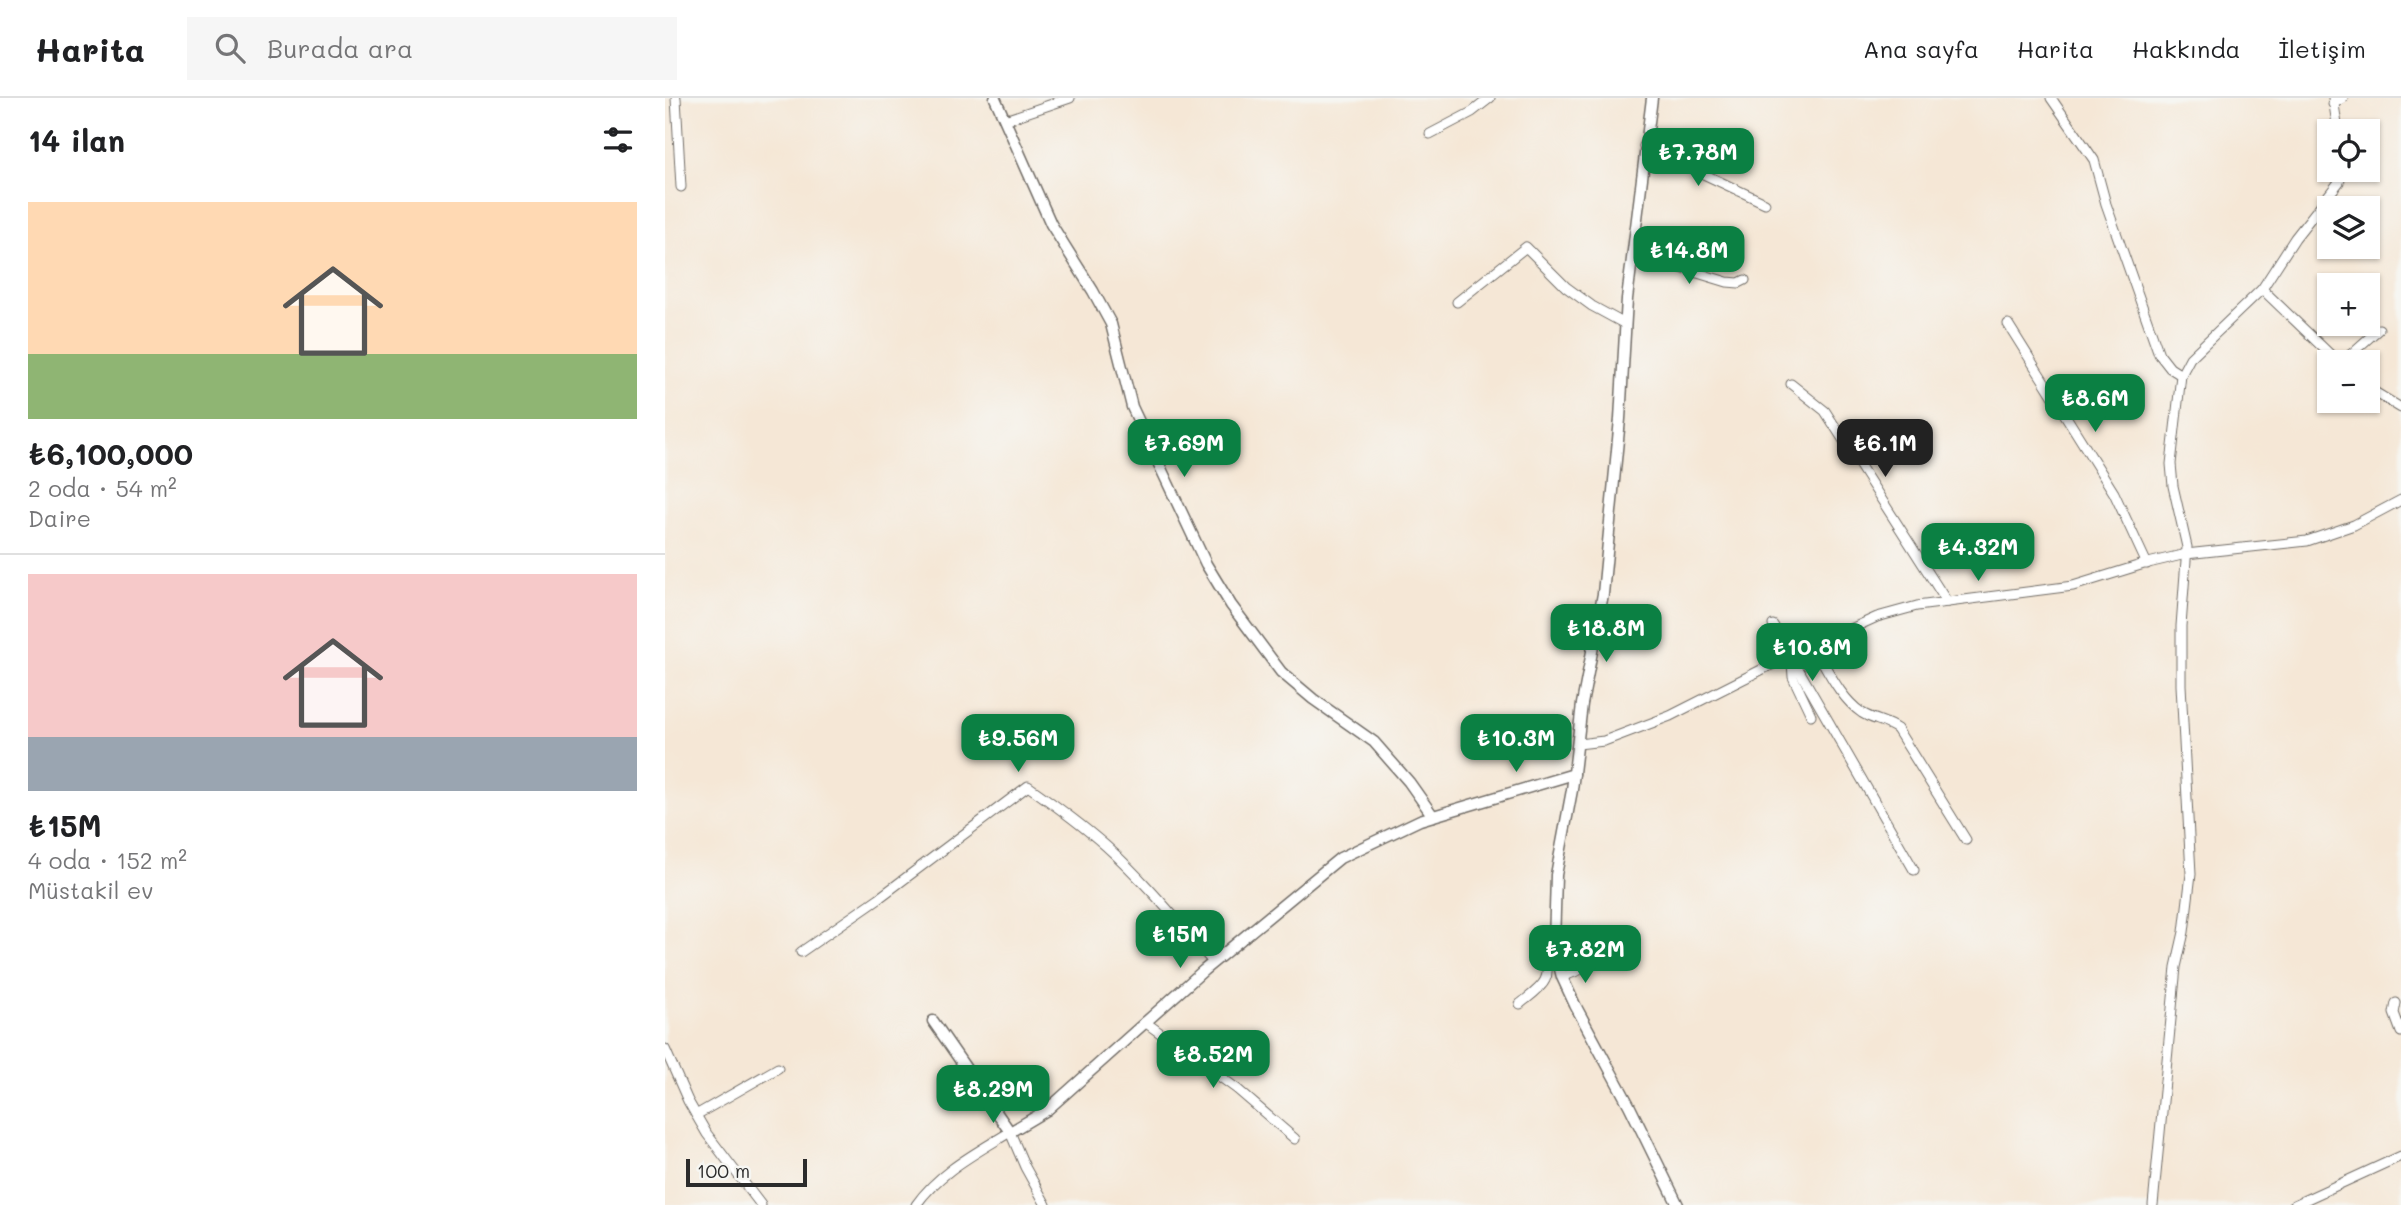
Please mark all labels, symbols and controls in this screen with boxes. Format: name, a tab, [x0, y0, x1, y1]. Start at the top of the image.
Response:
search box	[187, 17, 677, 80]
text: Harita	[35, 27, 145, 70]
icon: search	[211, 29, 249, 67]
text: Burada ara	[267, 31, 413, 65]
text: Ana sayfa	[1863, 33, 1979, 64]
text: Harita	[2017, 33, 2094, 64]
text: Hakkında	[2132, 33, 2241, 64]
text: İletişim	[2279, 33, 2366, 64]
map controls	[2317, 119, 2380, 413]
button: locate	[2317, 119, 2380, 182]
text: 14 ilan	[28, 120, 125, 160]
icon: filters	[599, 121, 637, 159]
pin: ₺7.78M	[1641, 129, 1755, 188]
text: ₺7.78M	[1658, 136, 1738, 166]
button: layers	[2317, 196, 2380, 259]
pin: ₺14.8M	[1632, 226, 1746, 286]
text: ₺14.8M	[1649, 234, 1729, 264]
icon: home	[270, 248, 396, 374]
button: +	[2317, 273, 2380, 336]
button: −	[2317, 350, 2380, 413]
pin: ₺8.6M	[2046, 374, 2144, 434]
text: ₺8.6M	[2061, 382, 2129, 412]
pin: ₺7.69M	[1127, 420, 1241, 479]
pin: ₺6.1M	[1836, 420, 1934, 479]
text: ₺7.69M	[1144, 427, 1224, 457]
text: ₺6.1M	[1853, 427, 1917, 457]
text: ₺6,100,000	[28, 433, 193, 473]
text: 2 oda · 54 m²	[28, 473, 177, 503]
text: Daire	[28, 503, 91, 533]
pin: ₺4.32M	[1921, 524, 2035, 583]
text: ₺4.32M	[1937, 531, 2019, 561]
pin: ₺18.8M	[1549, 604, 1663, 664]
text: ₺18.8M	[1567, 612, 1645, 642]
icon: home	[270, 620, 396, 746]
pin: ₺10.8M	[1755, 624, 1869, 683]
text: ₺10.8M	[1772, 631, 1852, 661]
pin: ₺9.56M	[961, 714, 1075, 774]
pin: ₺10.3M	[1459, 714, 1573, 774]
text: ₺9.56M	[977, 722, 1059, 752]
text: ₺10.3M	[1477, 722, 1555, 752]
text: ₺15M	[28, 805, 102, 845]
text: 4 oda · 152 m²	[28, 845, 187, 875]
text: Müstakil ev	[28, 875, 153, 905]
pin: ₺15M	[1139, 910, 1221, 970]
text: ₺15M	[1152, 918, 1208, 948]
pin: ₺7.82M	[1528, 926, 1642, 985]
text: ₺7.82M	[1545, 933, 1625, 963]
pin: ₺8.52M	[1156, 1030, 1270, 1090]
text: ₺8.52M	[1173, 1038, 1253, 1068]
pin: ₺8.29M	[936, 1066, 1050, 1125]
text: ₺8.29M	[952, 1073, 1034, 1103]
scale bar	[686, 1156, 807, 1188]
text: 100 m	[697, 1158, 750, 1183]

